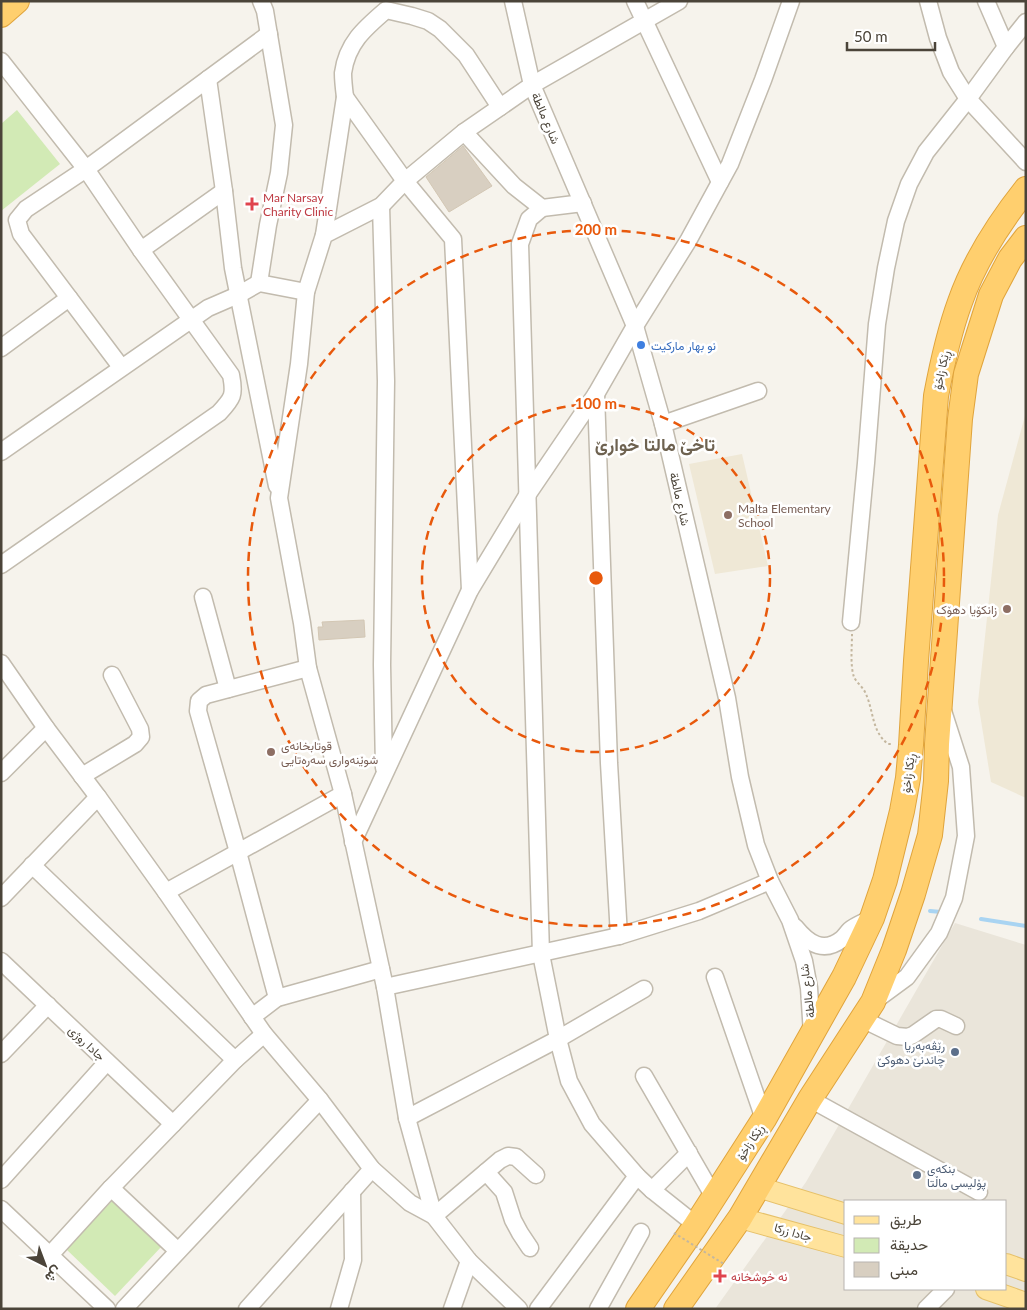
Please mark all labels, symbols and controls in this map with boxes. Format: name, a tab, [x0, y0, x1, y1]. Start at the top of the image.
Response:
scale bar	[847, 20, 934, 52]
text: 50 m	[854, 27, 888, 45]
street label: شارع مالطة	[527, 90, 564, 147]
place label: Mar Narsay Charity Clinic	[263, 190, 333, 219]
marker: Mar Narsay Charity Clinic	[245, 197, 259, 211]
text: 200 m	[575, 220, 617, 238]
place label: نو بهار ماركيت	[651, 338, 716, 354]
marker: نو بهار ماركيت	[635, 339, 647, 351]
street label: ڕێکا زاخۆ	[930, 349, 955, 392]
text: 100 m	[575, 394, 617, 412]
district label: تاخێ مالتا خوارێ	[595, 433, 715, 456]
street label: شارع مالطة	[665, 471, 693, 528]
place label: Malta Elementary School	[738, 501, 832, 530]
marker: Malta Elementary School	[722, 509, 734, 521]
centre of rings	[587, 569, 605, 587]
place label: زانکۆیا دهۆک	[936, 602, 997, 618]
marker: زانکۆیا دهۆک	[1001, 603, 1013, 615]
place label: قوتابخانەی شوێنەواری سەرەتایی	[281, 738, 378, 768]
marker: قوتابخانەی شوێنەواری سەرەتایی	[265, 746, 277, 758]
street label: ڕێکا زاخۆ	[898, 752, 921, 794]
street label: شارع مالطة	[796, 963, 820, 1019]
street label: جادا روژی	[65, 1022, 108, 1064]
place label: رێڤەبەریا چاندنێ دهوکێ	[877, 1038, 945, 1068]
marker: رێڤەبەریا چاندنێ دهوکێ	[949, 1046, 961, 1058]
street label: ڕێکا زاخۆ	[733, 1121, 770, 1164]
place label: بنکەی پۆلیسی ماڵتا	[927, 1161, 986, 1191]
marker: بنکەی پۆلیسی ماڵتا	[911, 1169, 923, 1181]
legend	[844, 1200, 1007, 1290]
text: طريق	[890, 1210, 922, 1230]
street label: جادا زرکا	[772, 1220, 813, 1245]
text: حديقة	[890, 1235, 928, 1254]
north arrow	[20, 1240, 70, 1290]
text: مبنى	[890, 1260, 918, 1280]
text: ش	[41, 1262, 66, 1287]
marker: نه خوشخانه	[713, 1269, 727, 1283]
place label: نه خوشخانه	[731, 1269, 788, 1285]

